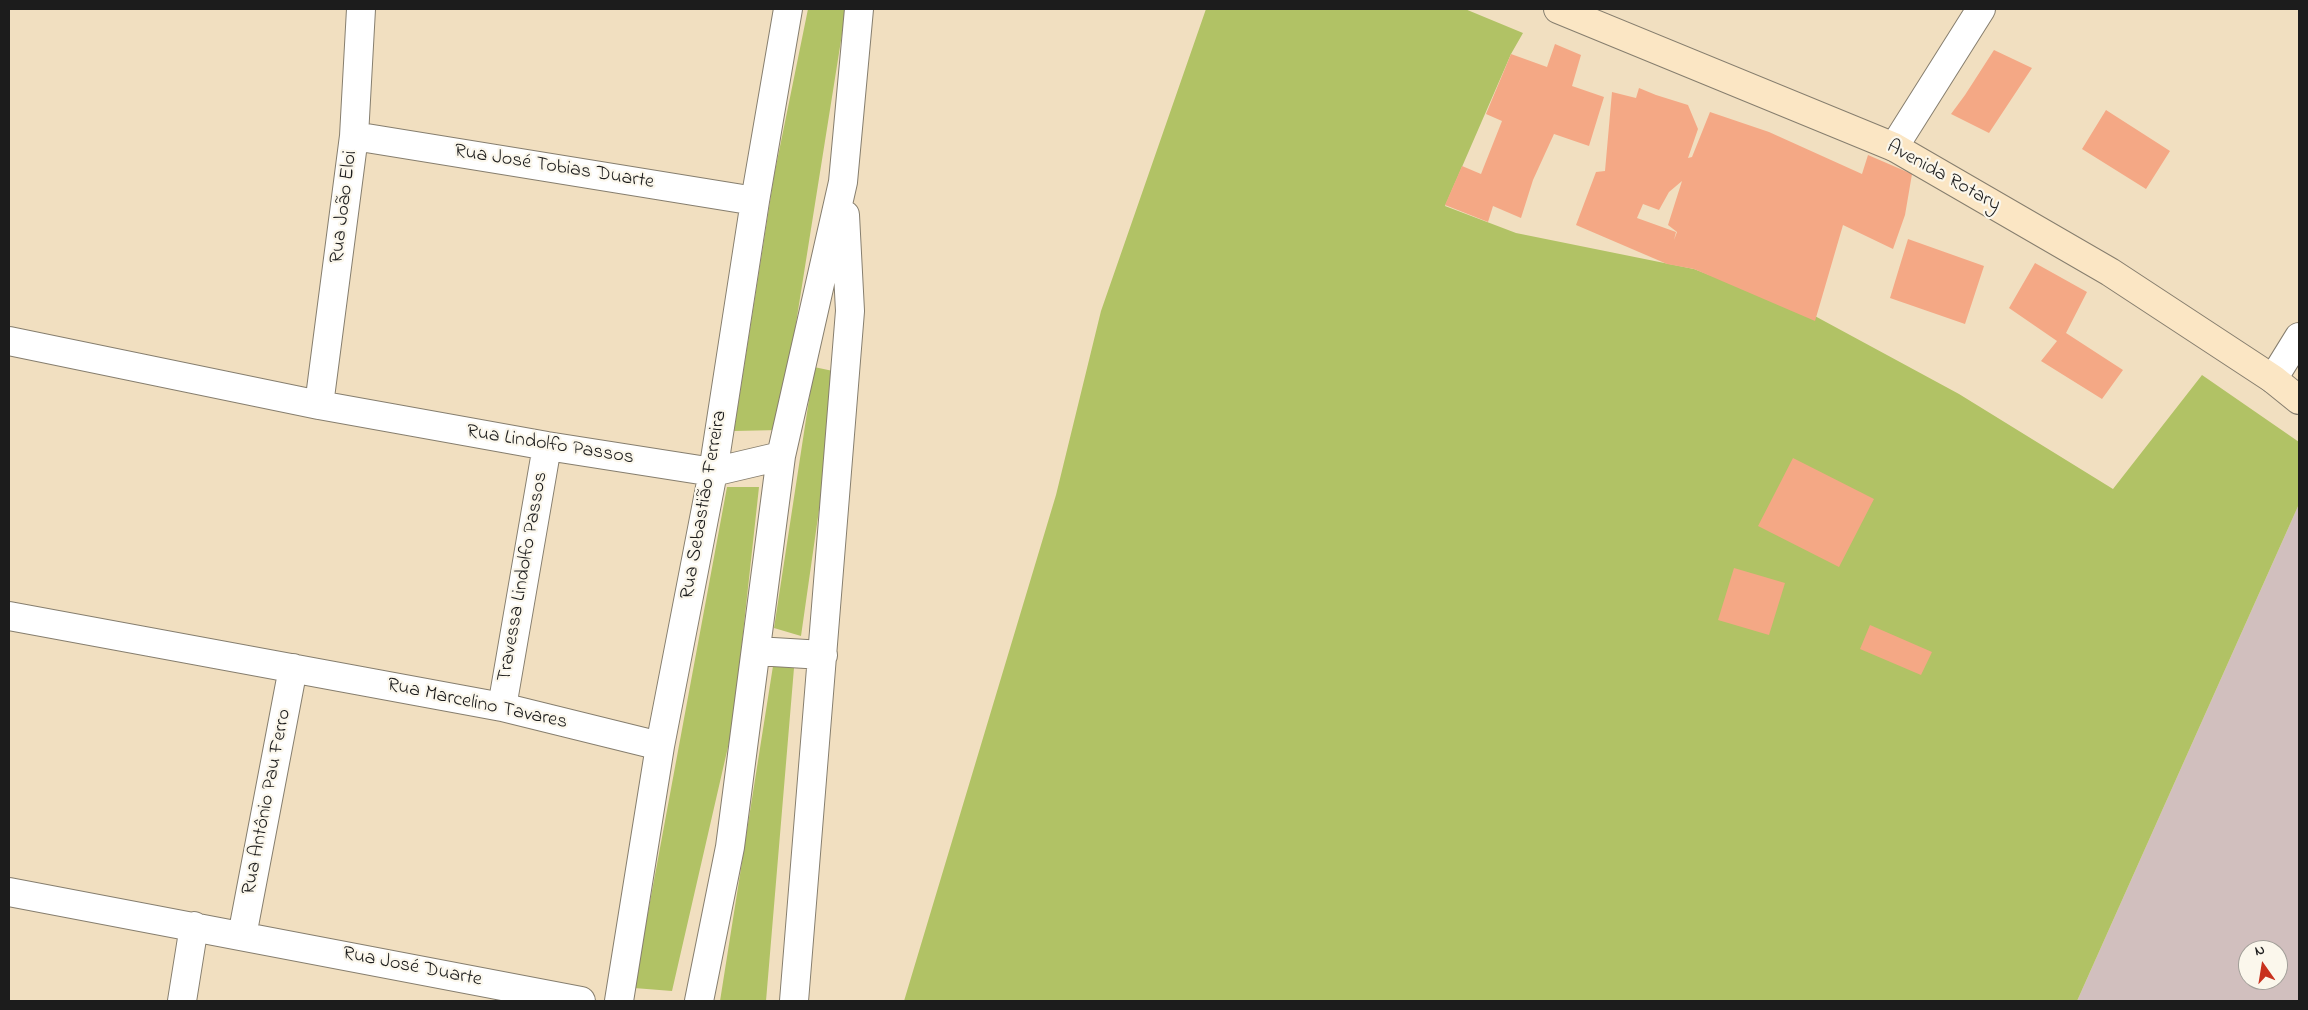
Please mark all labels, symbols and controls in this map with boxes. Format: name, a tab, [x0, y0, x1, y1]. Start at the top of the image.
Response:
street label: Avenida Rotary	[1882, 136, 2004, 218]
street label: Rua José Tobias Duarte	[452, 140, 656, 196]
street label: Rua João Eloi	[326, 149, 364, 265]
street label: Rua Sebastião Ferreira	[677, 409, 733, 601]
street label: Rua Lindolfo Passos	[465, 421, 635, 471]
street label: Travessa Lindolfo Passos	[494, 470, 554, 684]
street label: Rua Marcelino Tavares	[385, 674, 569, 736]
street label: Rua Antônio Pau Ferro	[238, 707, 298, 897]
north arrow	[2238, 940, 2288, 990]
text: N	[2253, 940, 2267, 962]
street label: Rua José Duarte	[340, 943, 484, 993]

